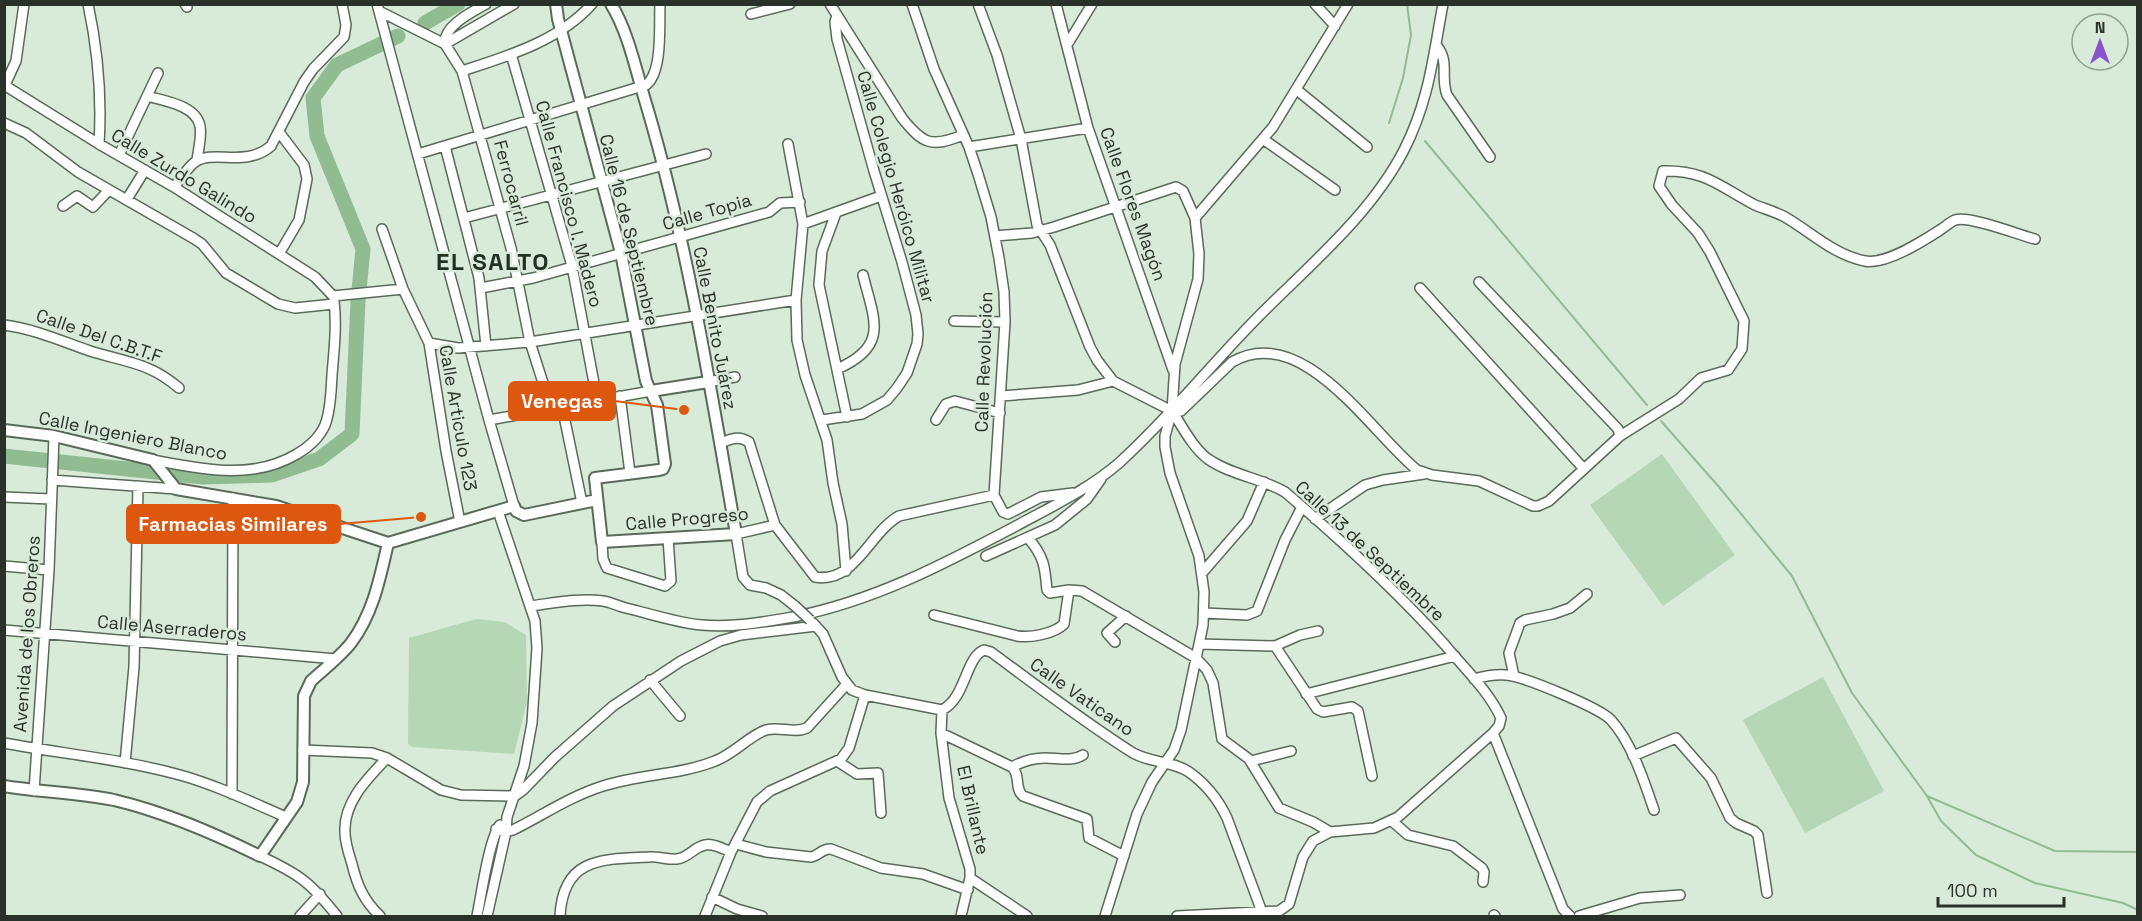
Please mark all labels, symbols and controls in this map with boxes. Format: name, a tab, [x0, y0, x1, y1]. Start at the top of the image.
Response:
north arrow	[2070, 12, 2130, 72]
text: N	[2095, 17, 2105, 38]
street label: Calle Colegio Heróico Militar	[852, 68, 941, 306]
street label: Calle Francisco I. Madero	[531, 98, 608, 310]
street label: Calle Zurdo Galindo	[107, 123, 261, 228]
street label: Calle Flores Magón	[1095, 124, 1172, 284]
street label: Calle 16 de Septiembre	[595, 132, 664, 328]
street label: Ferrocarril	[489, 137, 534, 228]
street label: Calle Topia	[660, 188, 754, 235]
street label: Calle Benito Juárez	[688, 244, 743, 411]
district label: EL SALTO	[436, 246, 550, 277]
street label: Calle Revolución	[970, 291, 997, 433]
street label: Calle Del C.B.T.F	[33, 303, 165, 368]
street label: Calle Articulo 123	[434, 343, 483, 493]
callout: Venegas	[509, 382, 615, 420]
text: Venegas	[521, 388, 603, 414]
street label: Calle Ingeniero Blanco	[37, 406, 229, 465]
street label: Calle 13 de Septiembre	[1291, 475, 1450, 626]
street label: Calle Progreso	[624, 502, 750, 535]
callout: Farmacias Similares	[127, 505, 340, 543]
text: Farmacias Similares	[139, 511, 327, 537]
street label: Avenida de los Obreros	[8, 535, 45, 733]
street label: Calle Aserraderos	[96, 610, 248, 645]
street label: Calle Vaticano	[1026, 652, 1139, 741]
street label: El Brillante	[952, 763, 995, 857]
scale bar	[1938, 870, 2064, 908]
text: 100 m	[1947, 879, 1998, 902]

